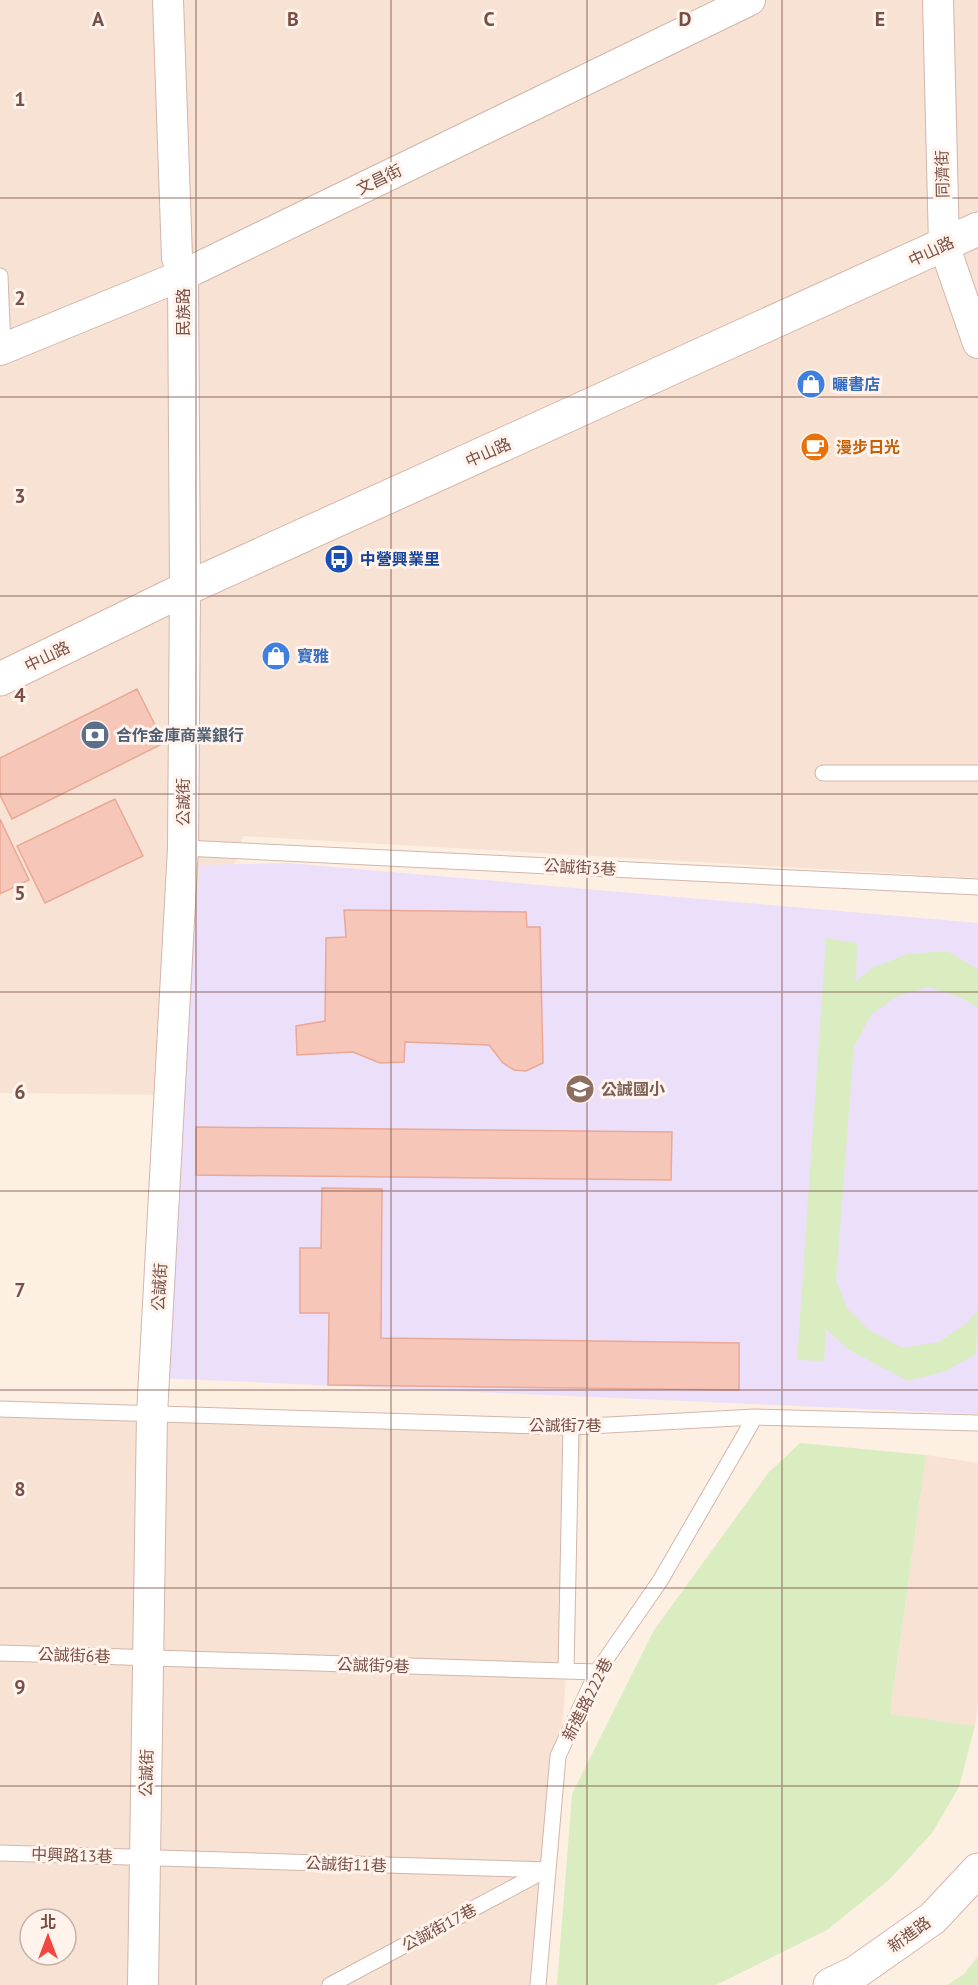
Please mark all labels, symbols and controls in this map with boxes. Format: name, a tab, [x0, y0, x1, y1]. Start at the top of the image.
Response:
text: A	[92, 6, 105, 32]
text: B	[287, 6, 299, 32]
text: C	[483, 6, 495, 32]
text: D	[679, 6, 692, 32]
text: E	[875, 6, 885, 32]
text: 1	[14, 86, 26, 112]
street label: 同濟街	[932, 150, 952, 198]
street label: 文昌街	[353, 159, 405, 199]
street label: 中山路	[905, 232, 957, 270]
text: 2	[14, 285, 26, 311]
street label: 民族路	[173, 288, 193, 336]
shop icon: 曬書店	[795, 368, 827, 400]
place label: 曬書店	[832, 374, 880, 394]
cafe icon: 漫步日光	[799, 431, 831, 463]
street label: 中山路	[462, 433, 514, 471]
place label: 漫步日光	[836, 437, 900, 457]
text: 3	[14, 483, 26, 509]
bus stop icon: 中營興業里	[323, 543, 355, 575]
place label: 中營興業里	[360, 549, 440, 569]
street label: 中山路	[21, 636, 73, 676]
shop icon: 寶雅	[260, 640, 292, 672]
place label: 寶雅	[297, 646, 329, 666]
text: 4	[14, 682, 26, 708]
bank icon: 合作金庫商業銀行	[79, 719, 111, 751]
place label: 合作金庫商業銀行	[116, 725, 244, 745]
street label: 公誠街	[173, 778, 193, 826]
street label: 公誠街3巷	[543, 855, 617, 879]
text: 5	[14, 880, 26, 906]
school or university icon: 公誠國小	[564, 1073, 596, 1105]
text: 6	[14, 1079, 26, 1105]
place label: 公誠國小	[601, 1079, 665, 1099]
street label: 公誠街	[148, 1263, 170, 1311]
text: 7	[14, 1277, 26, 1303]
street label: 公誠街7巷	[529, 1415, 601, 1435]
text: 8	[14, 1476, 26, 1502]
street label: 公誠街6巷	[37, 1644, 111, 1666]
street label: 公誠街9巷	[336, 1654, 410, 1676]
street label: 新進路222巷	[558, 1654, 616, 1744]
text: 9	[14, 1674, 26, 1700]
street label: 公誠街	[136, 1749, 156, 1797]
street label: 中興路13巷	[31, 1844, 113, 1866]
street label: 公誠街11巷	[305, 1853, 387, 1875]
street label: 公誠街17巷	[398, 1899, 480, 1955]
north arrow	[18, 1907, 78, 1967]
text: 北	[40, 1912, 56, 1932]
street label: 新進路	[884, 1912, 934, 1956]

